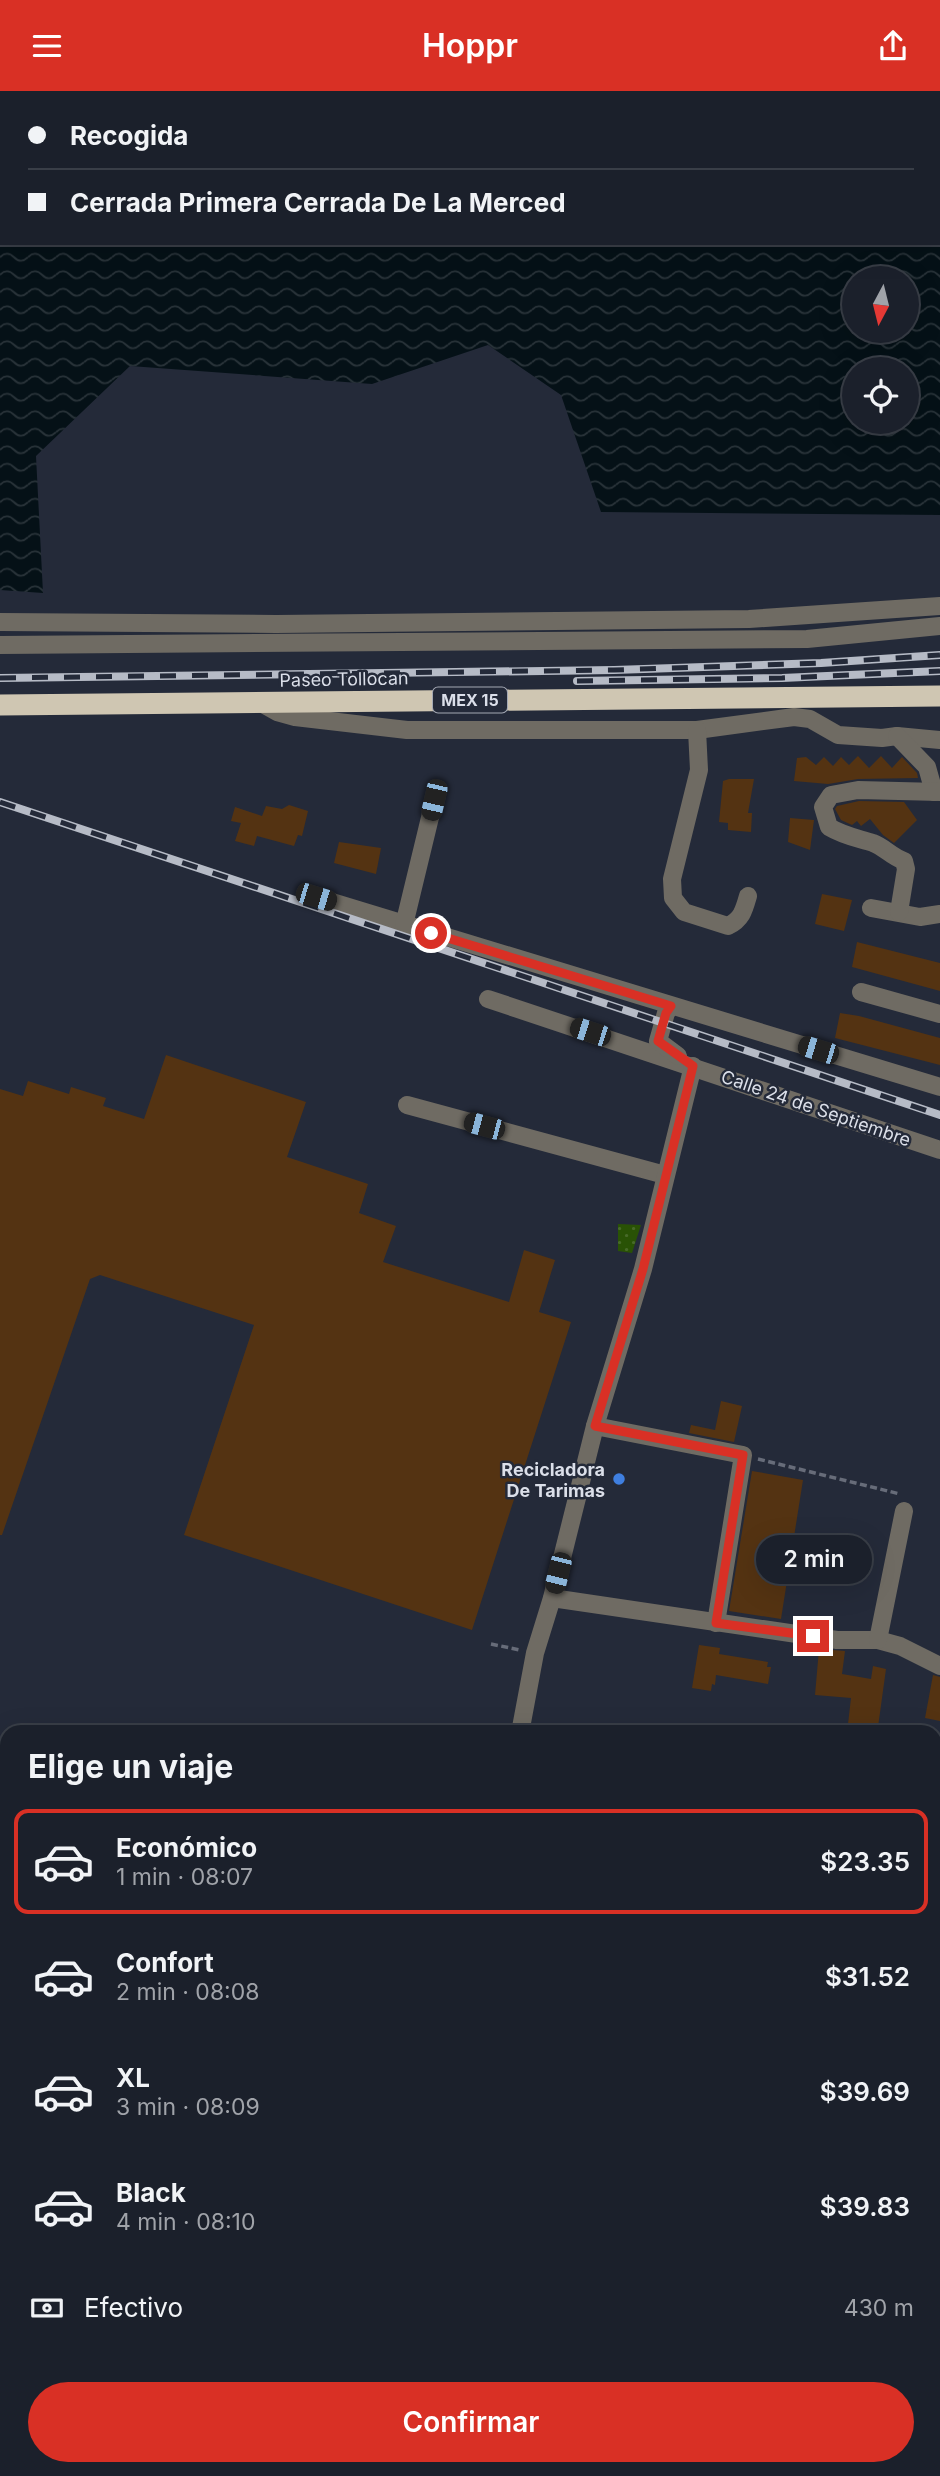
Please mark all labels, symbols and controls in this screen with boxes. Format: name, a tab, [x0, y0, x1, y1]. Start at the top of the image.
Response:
text: Hoppr	[422, 26, 518, 65]
icon: menu	[28, 27, 66, 65]
icon: share	[874, 27, 912, 65]
text: Recogida	[70, 120, 188, 151]
text: Cerrada Primera Cerrada De La Merced	[70, 187, 566, 218]
north arrow	[842, 266, 919, 343]
map controls	[842, 266, 919, 434]
button: locate	[842, 357, 919, 434]
street label: Paseo Tollocan	[279, 667, 409, 691]
road number: MEX 15	[433, 687, 507, 713]
car	[420, 777, 449, 823]
car	[293, 881, 340, 913]
route start	[415, 917, 447, 949]
car	[567, 1016, 614, 1048]
car	[795, 1034, 842, 1066]
street label: Calle 24 de Septiembre	[718, 1066, 914, 1150]
car	[461, 1110, 508, 1142]
place label: Recicladora De Tarimas	[501, 1459, 605, 1501]
marker: Recicladora De Tarimas	[611, 1471, 627, 1487]
callout: 2 min	[755, 1535, 871, 1583]
text: 2 min	[784, 1545, 844, 1573]
car	[543, 1550, 574, 1596]
route end	[797, 1620, 829, 1652]
text: Elige un viaje	[28, 1747, 233, 1786]
icon: car	[32, 1830, 95, 1893]
text: Económico	[116, 1832, 257, 1863]
text: $23.35	[820, 1846, 910, 1877]
text: 1 min · 08:07	[116, 1863, 253, 1891]
icon: car	[32, 1945, 95, 2008]
text: Confort	[116, 1947, 214, 1978]
text: $31.52	[825, 1961, 910, 1992]
text: 2 min · 08:08	[116, 1978, 259, 2006]
icon: car	[32, 2060, 95, 2123]
text: XL	[116, 2062, 150, 2093]
text: $39.69	[820, 2076, 910, 2107]
text: 3 min · 08:09	[116, 2093, 260, 2121]
icon: car	[32, 2175, 95, 2238]
text: Black	[116, 2177, 186, 2208]
text: $39.83	[820, 2191, 910, 2222]
text: 4 min · 08:10	[116, 2208, 255, 2236]
icon: cash	[28, 2289, 66, 2327]
text: Efectivo	[84, 2292, 183, 2323]
text: 430 m	[844, 2294, 914, 2322]
button: Confirmar	[28, 2382, 914, 2462]

